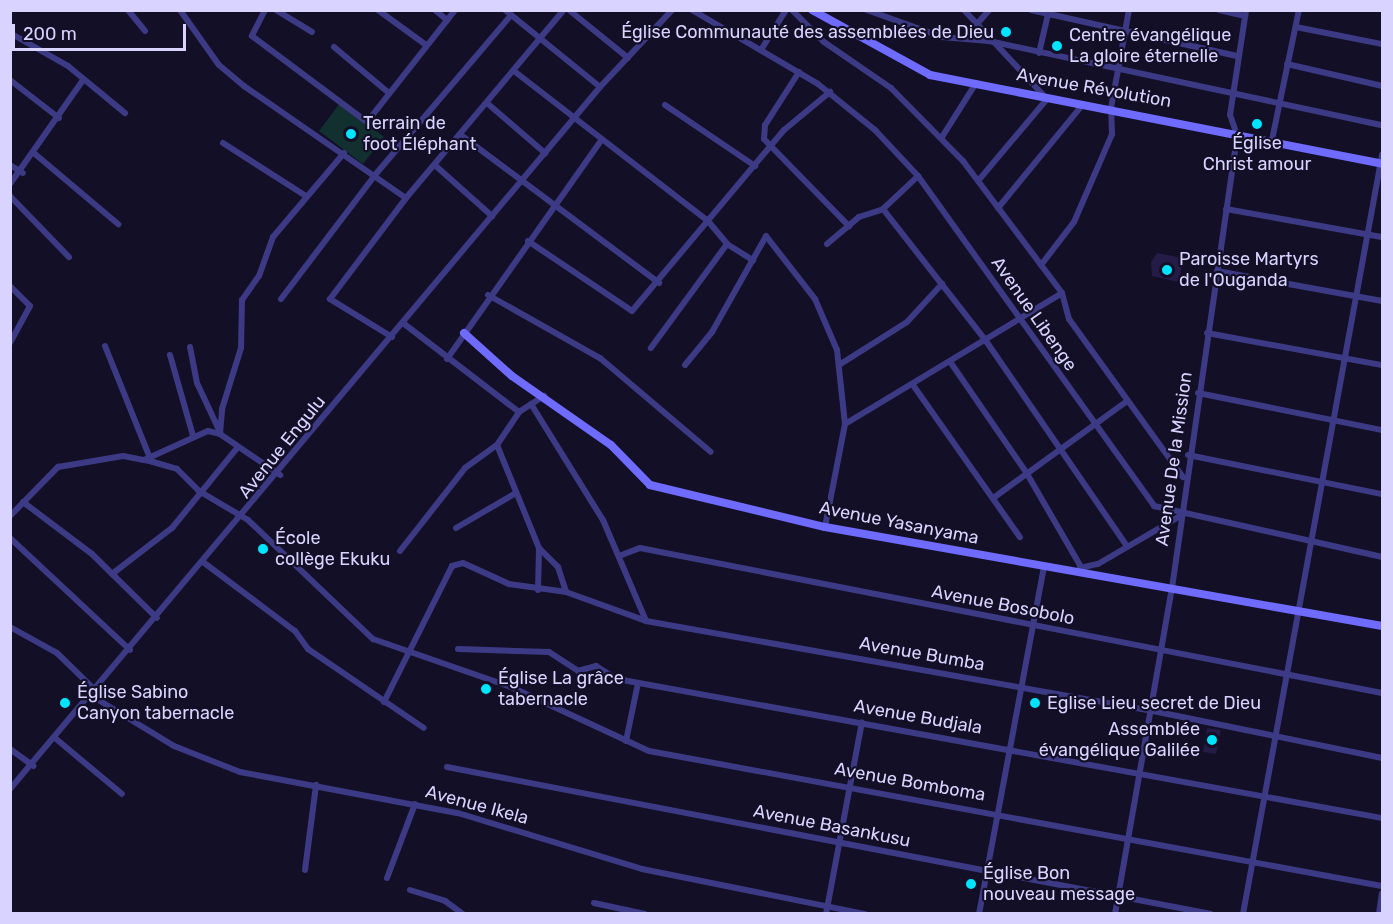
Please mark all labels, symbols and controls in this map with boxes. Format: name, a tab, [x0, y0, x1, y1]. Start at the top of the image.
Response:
scale bar	[15, 12, 189, 50]
place label: Église Communauté des assemblées de Dieu	[621, 21, 994, 43]
text: 200 m	[23, 23, 77, 45]
marker: Église Communauté des assemblées de Dieu	[999, 25, 1013, 39]
place label: Centre évangélique La gloire éternelle	[1069, 25, 1231, 68]
marker: Centre évangélique La gloire éternelle	[1050, 39, 1064, 53]
street label: Avenue Révolution	[1015, 64, 1173, 112]
place label: Terrain de foot Éléphant	[363, 113, 477, 156]
marker: Église Christ amour	[1250, 117, 1264, 131]
marker: Terrain de foot Éléphant	[344, 127, 358, 141]
place label: Église Christ amour	[1203, 133, 1311, 176]
place label: Paroisse Martyrs de l'Ouganda	[1179, 249, 1319, 292]
street label: Avenue Libenge	[987, 253, 1081, 375]
marker: Paroisse Martyrs de l'Ouganda	[1160, 263, 1174, 277]
street label: Avenue De la Mission	[1151, 371, 1197, 547]
street label: Avenue Engulu	[234, 391, 330, 503]
street label: Avenue Yasanyama	[817, 497, 981, 549]
place label: École collège Ekuku	[275, 528, 390, 570]
marker: École collège Ekuku	[256, 542, 270, 556]
street label: Avenue Bosobolo	[930, 581, 1076, 629]
street label: Avenue Bumba	[858, 632, 986, 676]
place label: Église La grâce tabernacle	[498, 668, 624, 710]
place label: Église Sabino Canyon tabernacle	[77, 682, 235, 724]
marker: Église La grâce tabernacle	[479, 682, 493, 696]
place label: Eglise Lieu secret de Dieu	[1047, 692, 1261, 714]
street label: Avenue Budjala	[852, 695, 984, 739]
marker: Église Sabino Canyon tabernacle	[58, 696, 72, 710]
marker: Eglise Lieu secret de Dieu	[1028, 696, 1042, 710]
place label: Assemblée évangélique Galilée	[1039, 719, 1200, 762]
marker: Assemblée évangélique Galilée	[1205, 733, 1219, 747]
street label: Avenue Bomboma	[833, 758, 987, 806]
street label: Avenue Ikela	[423, 781, 531, 829]
street label: Avenue Basankusu	[752, 800, 912, 852]
place label: Église Bon nouveau message	[983, 863, 1135, 906]
marker: Église Bon nouveau message	[964, 877, 978, 891]

